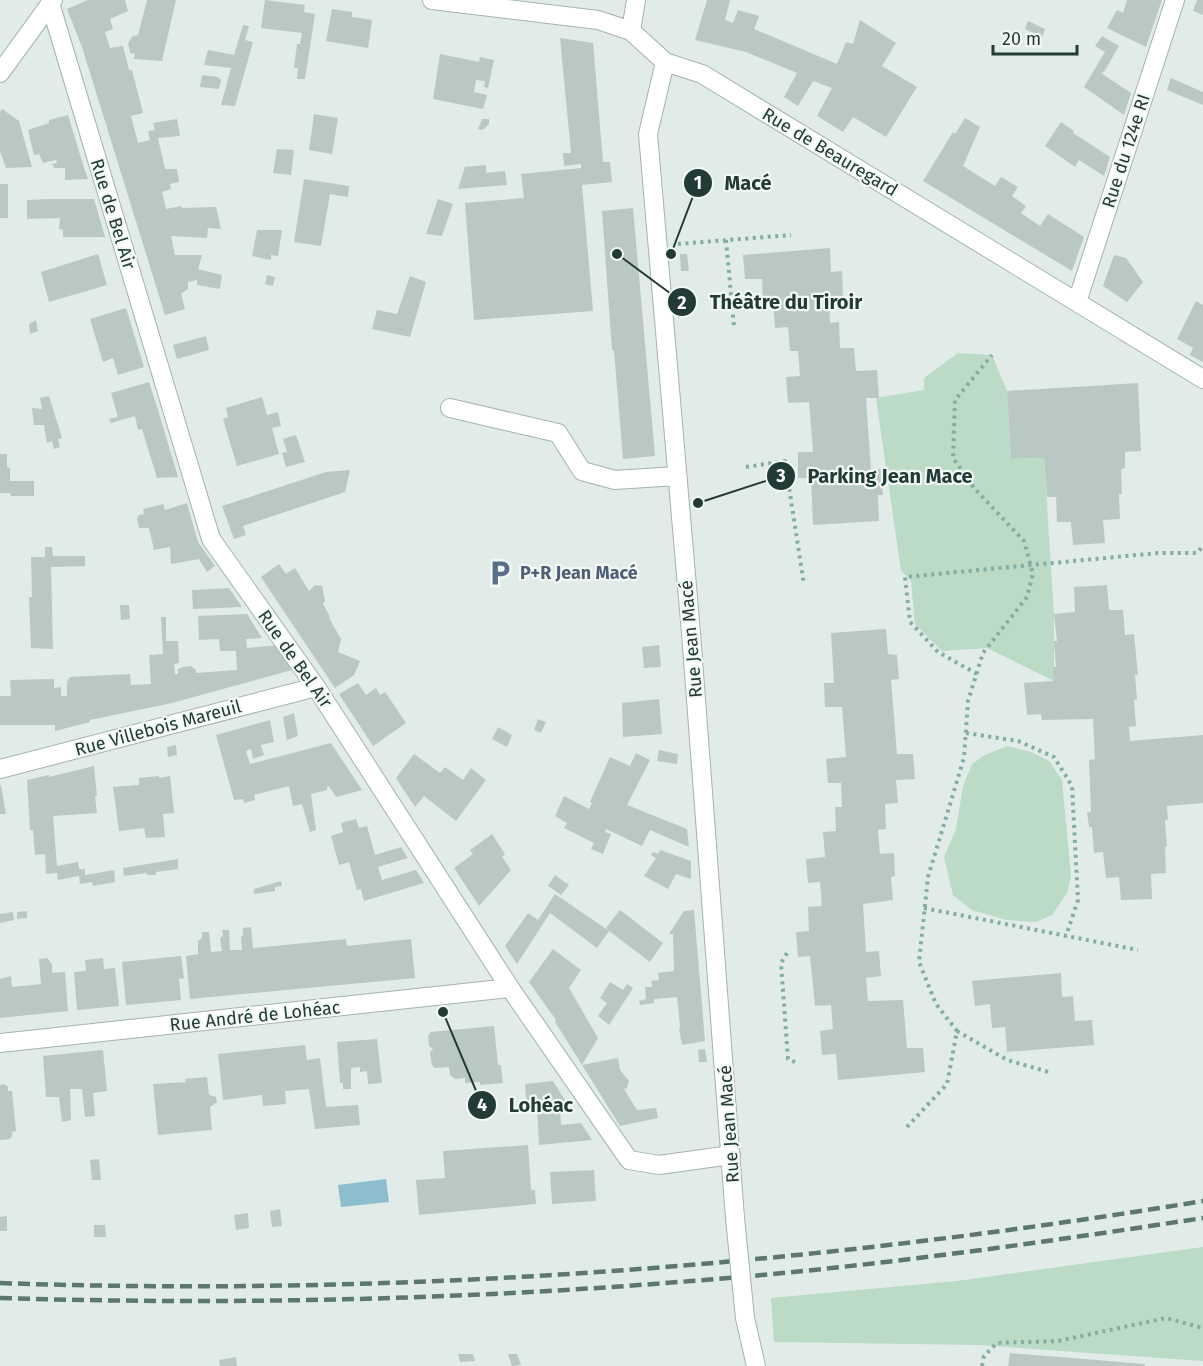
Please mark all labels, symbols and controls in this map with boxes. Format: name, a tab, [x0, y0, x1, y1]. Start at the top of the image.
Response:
scale bar	[993, 18, 1077, 56]
text: 20 m	[1002, 28, 1041, 50]
street label: Rue du 124e RI	[1097, 91, 1155, 211]
street label: Rue de Beauregard	[758, 103, 902, 201]
street label: Rue de Bel Air	[86, 156, 140, 272]
callout: Macé	[683, 164, 783, 202]
text: Macé	[725, 171, 771, 195]
text: 1	[694, 172, 702, 194]
callout: Théâtre du Tiroir	[667, 283, 874, 321]
text: Théâtre du Tiroir	[710, 290, 863, 314]
text: 2	[677, 292, 687, 314]
callout: Parking Jean Mace	[766, 457, 985, 495]
text: Parking Jean Mace	[807, 464, 973, 488]
text: 3	[775, 465, 786, 487]
parking icon: P+R Jean Macé	[485, 558, 515, 588]
place label: P+R Jean Macé	[520, 562, 638, 584]
street label: Rue Jean Macé	[675, 579, 707, 699]
street label: Rue de Bel Air	[253, 606, 337, 712]
street label: Rue Villebois Mareuil	[72, 695, 244, 761]
street label: Rue André de Lohéac	[169, 996, 342, 1036]
street label: Rue Jean Macé	[714, 1064, 744, 1184]
callout: Lohéac	[467, 1086, 585, 1124]
text: Lohéac	[509, 1093, 574, 1117]
text: 4	[477, 1094, 487, 1116]

